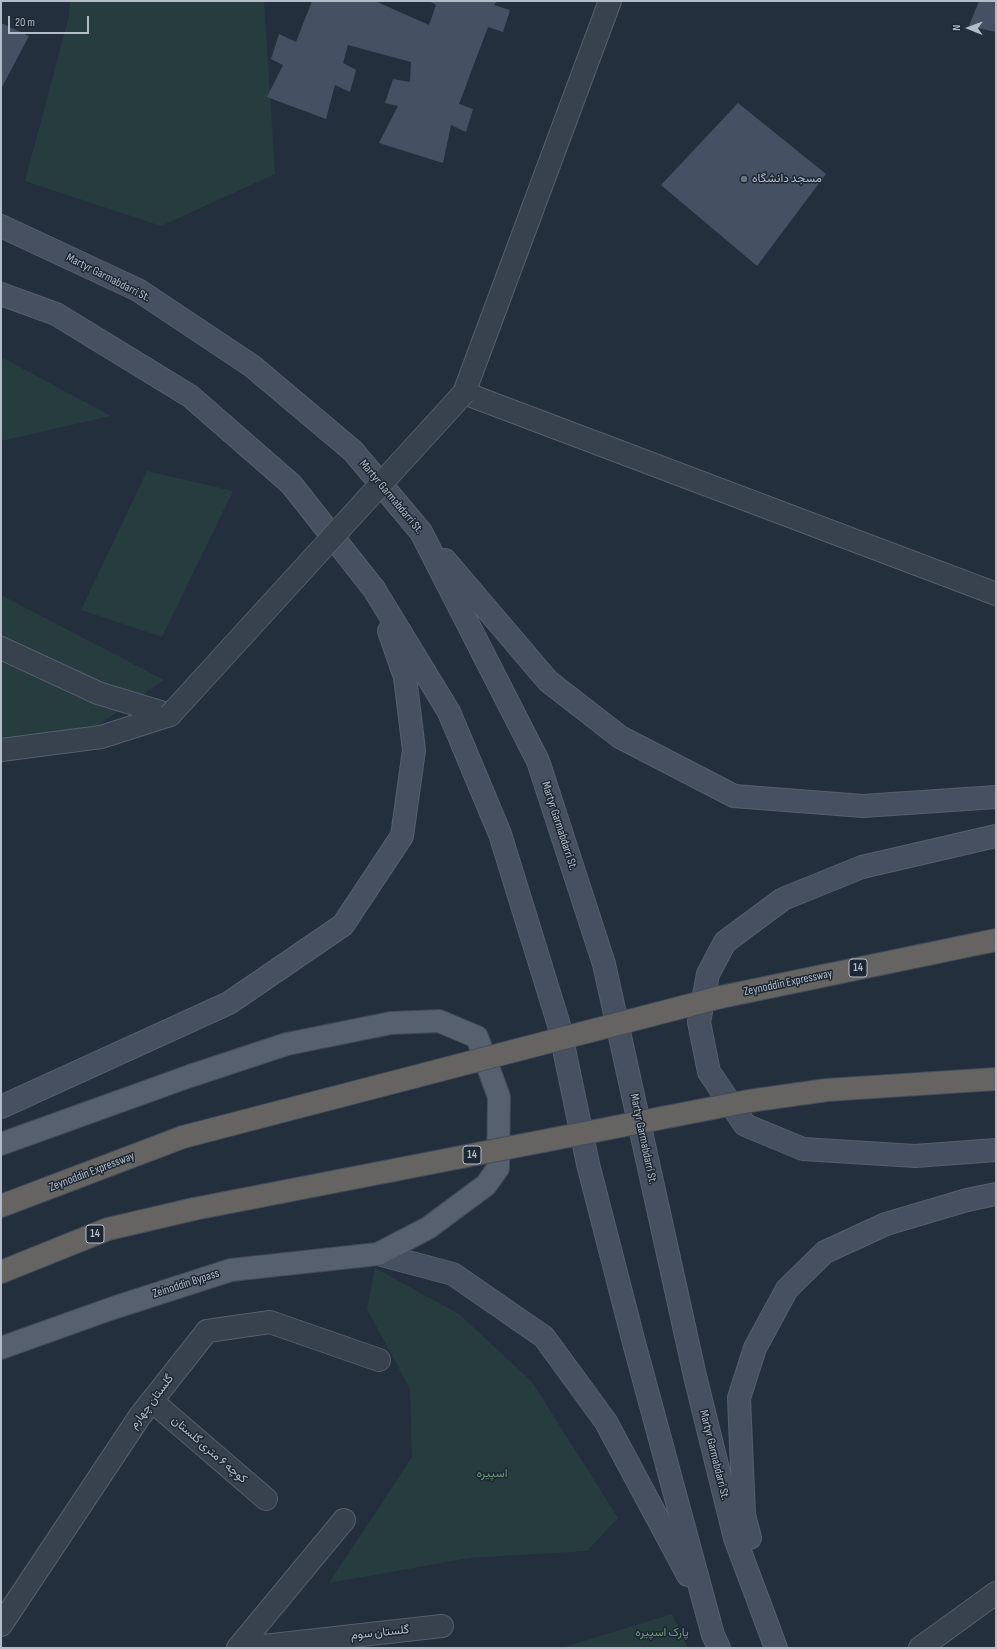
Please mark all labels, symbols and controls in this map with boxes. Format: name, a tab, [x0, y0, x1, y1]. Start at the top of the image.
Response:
scale bar	[10, 8, 91, 34]
north arrow	[949, 8, 989, 48]
text: 20 m	[15, 15, 35, 30]
text: N	[950, 25, 963, 31]
place label: مسجد دانشگاه	[752, 172, 822, 186]
marker: مسجد دانشگاه	[739, 174, 749, 184]
street label: Martyr Garmabdarri St.	[64, 251, 152, 305]
street label: Martyr Garmabdarri St.	[356, 457, 426, 537]
street label: Martyr Garmabdarri St.	[538, 780, 580, 872]
road number: 14	[849, 959, 867, 977]
street label: Zeynoddin Expressway	[742, 967, 834, 999]
street label: Martyr Garmabdarri St.	[626, 1092, 660, 1186]
road number: 14	[463, 1146, 481, 1164]
street label: Zeynoddin Expressway	[47, 1149, 137, 1195]
road number: 14	[86, 1225, 104, 1243]
street label: Zeinoddin Bypass	[151, 1266, 221, 1302]
street label: گلستان چهارم	[127, 1372, 177, 1432]
street label: Martyr Garmabdarri St.	[696, 1409, 732, 1501]
street label: کوچه ۶ متری گلستان	[168, 1413, 250, 1487]
park label: اسپیره	[476, 1467, 508, 1481]
street label: گلستان سوم	[350, 1623, 410, 1643]
park label: پارک اسپیره	[635, 1626, 689, 1640]

